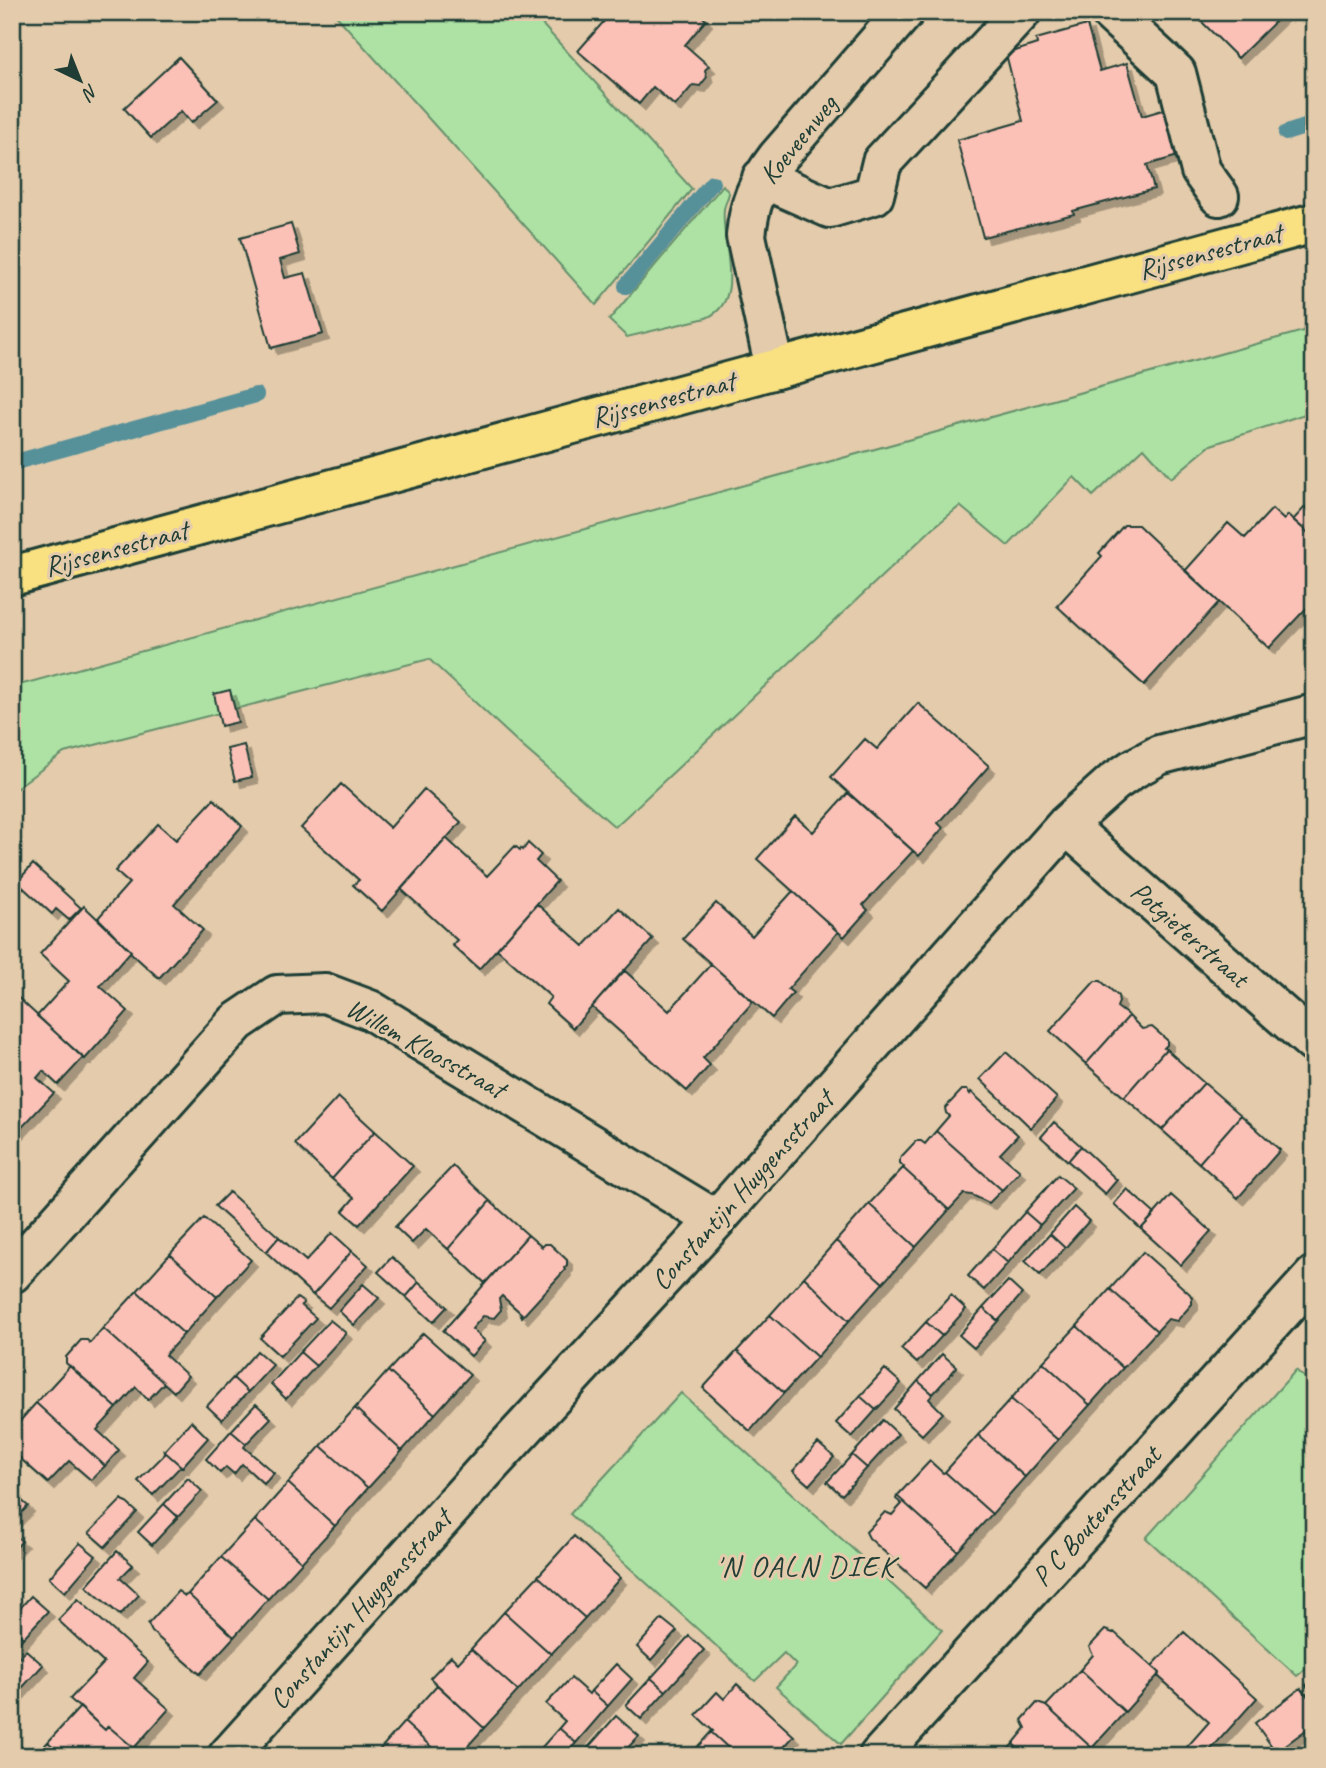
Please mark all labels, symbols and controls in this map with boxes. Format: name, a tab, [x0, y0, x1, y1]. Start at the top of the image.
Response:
north arrow	[46, 46, 116, 116]
text: N	[76, 79, 103, 107]
street label: Koeveenweg	[751, 86, 845, 191]
street label: Rijssensestraat	[1134, 214, 1289, 287]
street label: Rijssensestraat	[587, 362, 742, 435]
street label: Rijssensestraat	[40, 511, 195, 584]
street label: Potgieterstraat	[1124, 873, 1258, 997]
street label: Willem Kloosstraat	[340, 990, 515, 1108]
street label: Constantijn Huygensstraat	[643, 1080, 843, 1297]
street label: P C Boutensstraat	[1024, 1437, 1170, 1593]
street label: Constantijn Huygensstraat	[261, 1499, 461, 1716]
district label: 'N OALN DIEK	[716, 1547, 900, 1585]

